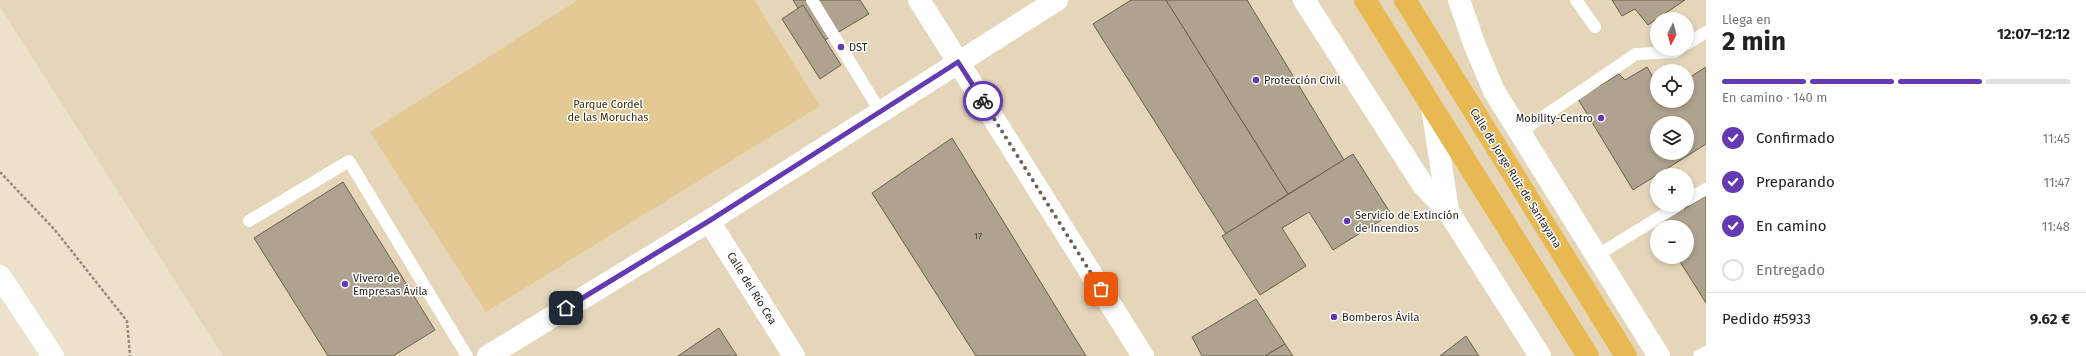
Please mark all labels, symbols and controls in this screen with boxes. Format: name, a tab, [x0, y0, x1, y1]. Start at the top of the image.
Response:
north arrow	[1650, 12, 1694, 56]
map controls	[1650, 12, 1694, 264]
text: Llega en	[1722, 12, 1771, 27]
text: 12:07–12:12	[1997, 25, 2070, 43]
text: 2 min	[1722, 26, 1786, 57]
place label: DST	[849, 41, 868, 54]
marker: DST	[836, 42, 846, 52]
button: locate	[1650, 64, 1694, 108]
place label: Protección Civil	[1264, 74, 1341, 87]
marker: Protección Civil	[1251, 75, 1261, 85]
courier	[963, 81, 1003, 121]
icon: bike	[972, 90, 994, 112]
text: En camino · 140 m	[1722, 90, 1827, 105]
park label: Parque Cordel de las Moruchas	[568, 98, 648, 124]
street label: Calle de Jorge Ruiz de Santayana	[1467, 106, 1564, 250]
place label: Mobility-Centro	[1516, 112, 1593, 125]
marker: Mobility-Centro	[1596, 113, 1606, 123]
button: layers	[1650, 116, 1694, 160]
icon: check	[1722, 127, 1744, 149]
text: Confirmado	[1756, 129, 1835, 147]
text: 11:45	[2043, 131, 2070, 146]
button: +	[1650, 168, 1694, 212]
icon: check	[1722, 171, 1744, 193]
text: Preparando	[1756, 173, 1835, 191]
text: 11:47	[2043, 175, 2070, 190]
place label: Servicio de Extinción de Incendios	[1355, 209, 1459, 235]
icon: check	[1722, 215, 1744, 237]
marker: Servicio de Extinción de Incendios	[1342, 216, 1352, 226]
text: En camino	[1756, 217, 1826, 235]
text: 11:48	[2042, 219, 2070, 234]
button: −	[1650, 220, 1694, 264]
house number: 17	[974, 231, 982, 241]
street label: Calle del Río Cea	[724, 250, 779, 327]
text: Entregado	[1756, 261, 1825, 279]
place label: Vivero de Empresas Ávila	[353, 272, 428, 298]
pin	[1084, 272, 1118, 306]
icon: bag	[1090, 278, 1112, 300]
marker: Vivero de Empresas Ávila	[340, 279, 350, 289]
pin	[549, 291, 583, 325]
icon: home	[555, 297, 577, 319]
place label: Bomberos Ávila	[1342, 310, 1419, 324]
text: Pedido #5933	[1722, 310, 1811, 328]
text: 9.62 €	[2030, 310, 2070, 328]
marker: Bomberos Ávila	[1329, 312, 1339, 322]

